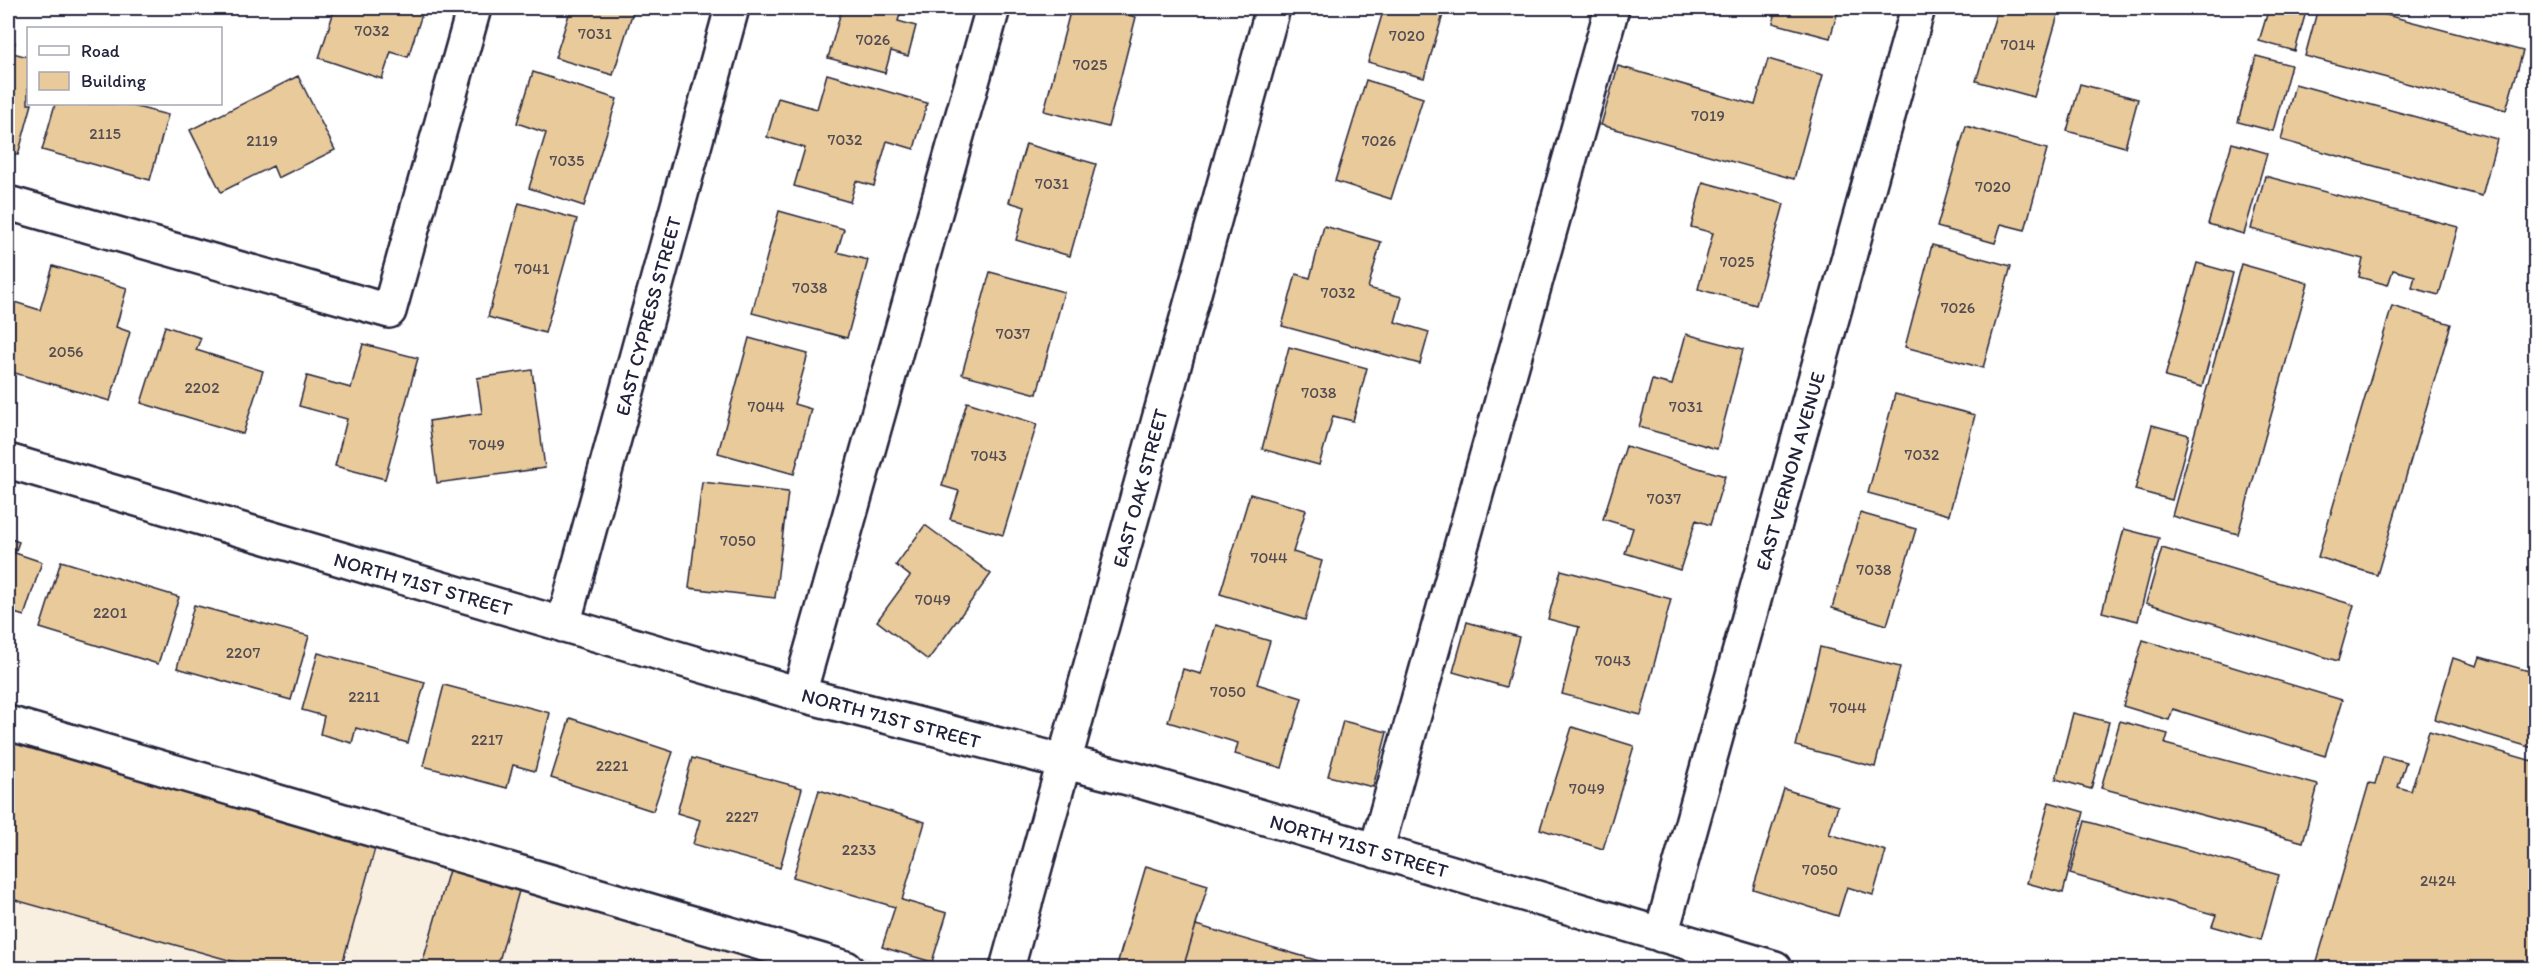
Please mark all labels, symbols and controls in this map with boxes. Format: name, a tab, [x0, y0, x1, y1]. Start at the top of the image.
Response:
house number: 7032	[355, 21, 390, 40]
house number: 7031	[578, 24, 613, 43]
house number: 7020	[1389, 26, 1425, 45]
legend	[27, 27, 222, 105]
house number: 7026	[856, 30, 890, 49]
house number: 7014	[2001, 35, 2036, 54]
text: Road	[81, 40, 120, 62]
house number: 7025	[1073, 55, 1107, 74]
text: Building	[81, 70, 147, 92]
house number: 7019	[1691, 106, 1725, 125]
house number: 2115	[89, 124, 121, 143]
house number: 7032	[828, 130, 863, 149]
house number: 2119	[246, 131, 278, 150]
house number: 7026	[1362, 131, 1396, 150]
house number: 7035	[550, 151, 584, 170]
house number: 7031	[1035, 174, 1070, 193]
house number: 7020	[1975, 177, 2011, 196]
street label: EAST CYPRESS STREET	[610, 214, 686, 418]
house number: 7025	[1720, 252, 1754, 271]
house number: 7041	[515, 259, 550, 278]
house number: 7038	[792, 278, 828, 297]
house number: 7032	[1321, 283, 1356, 302]
house number: 7026	[1941, 298, 1975, 317]
house number: 7037	[996, 324, 1030, 343]
house number: 2056	[48, 342, 84, 361]
street label: EAST VERNON AVENUE	[1750, 369, 1830, 573]
house number: 2202	[184, 378, 220, 397]
house number: 7038	[1301, 383, 1337, 402]
house number: 7044	[747, 397, 785, 416]
house number: 7031	[1669, 397, 1704, 416]
street label: EAST OAK STREET	[1107, 406, 1173, 570]
house number: 7049	[469, 435, 505, 454]
house number: 7032	[1905, 445, 1940, 464]
house number: 7043	[971, 446, 1007, 465]
house number: 7037	[1647, 489, 1681, 508]
house number: 7050	[720, 531, 756, 550]
street label: NORTH 71ST STREET	[331, 547, 515, 621]
house number: 7044	[1250, 548, 1288, 567]
house number: 7038	[1856, 560, 1892, 579]
house number: 7049	[915, 590, 951, 609]
house number: 2201	[93, 603, 128, 622]
house number: 2207	[226, 643, 260, 662]
house number: 7043	[1595, 651, 1631, 670]
house number: 7050	[1210, 682, 1246, 701]
street label: NORTH 71ST STREET	[799, 683, 983, 753]
house number: 2211	[348, 687, 380, 706]
house number: 7044	[1829, 698, 1867, 717]
house number: 2217	[471, 730, 503, 749]
house number: 2221	[596, 756, 629, 775]
house number: 7049	[1569, 779, 1605, 798]
house number: 2227	[725, 807, 759, 826]
street label: NORTH 71ST STREET	[1267, 809, 1451, 883]
house number: 2233	[842, 840, 876, 859]
house number: 7050	[1802, 860, 1838, 879]
house number: 2424	[2420, 871, 2456, 890]

